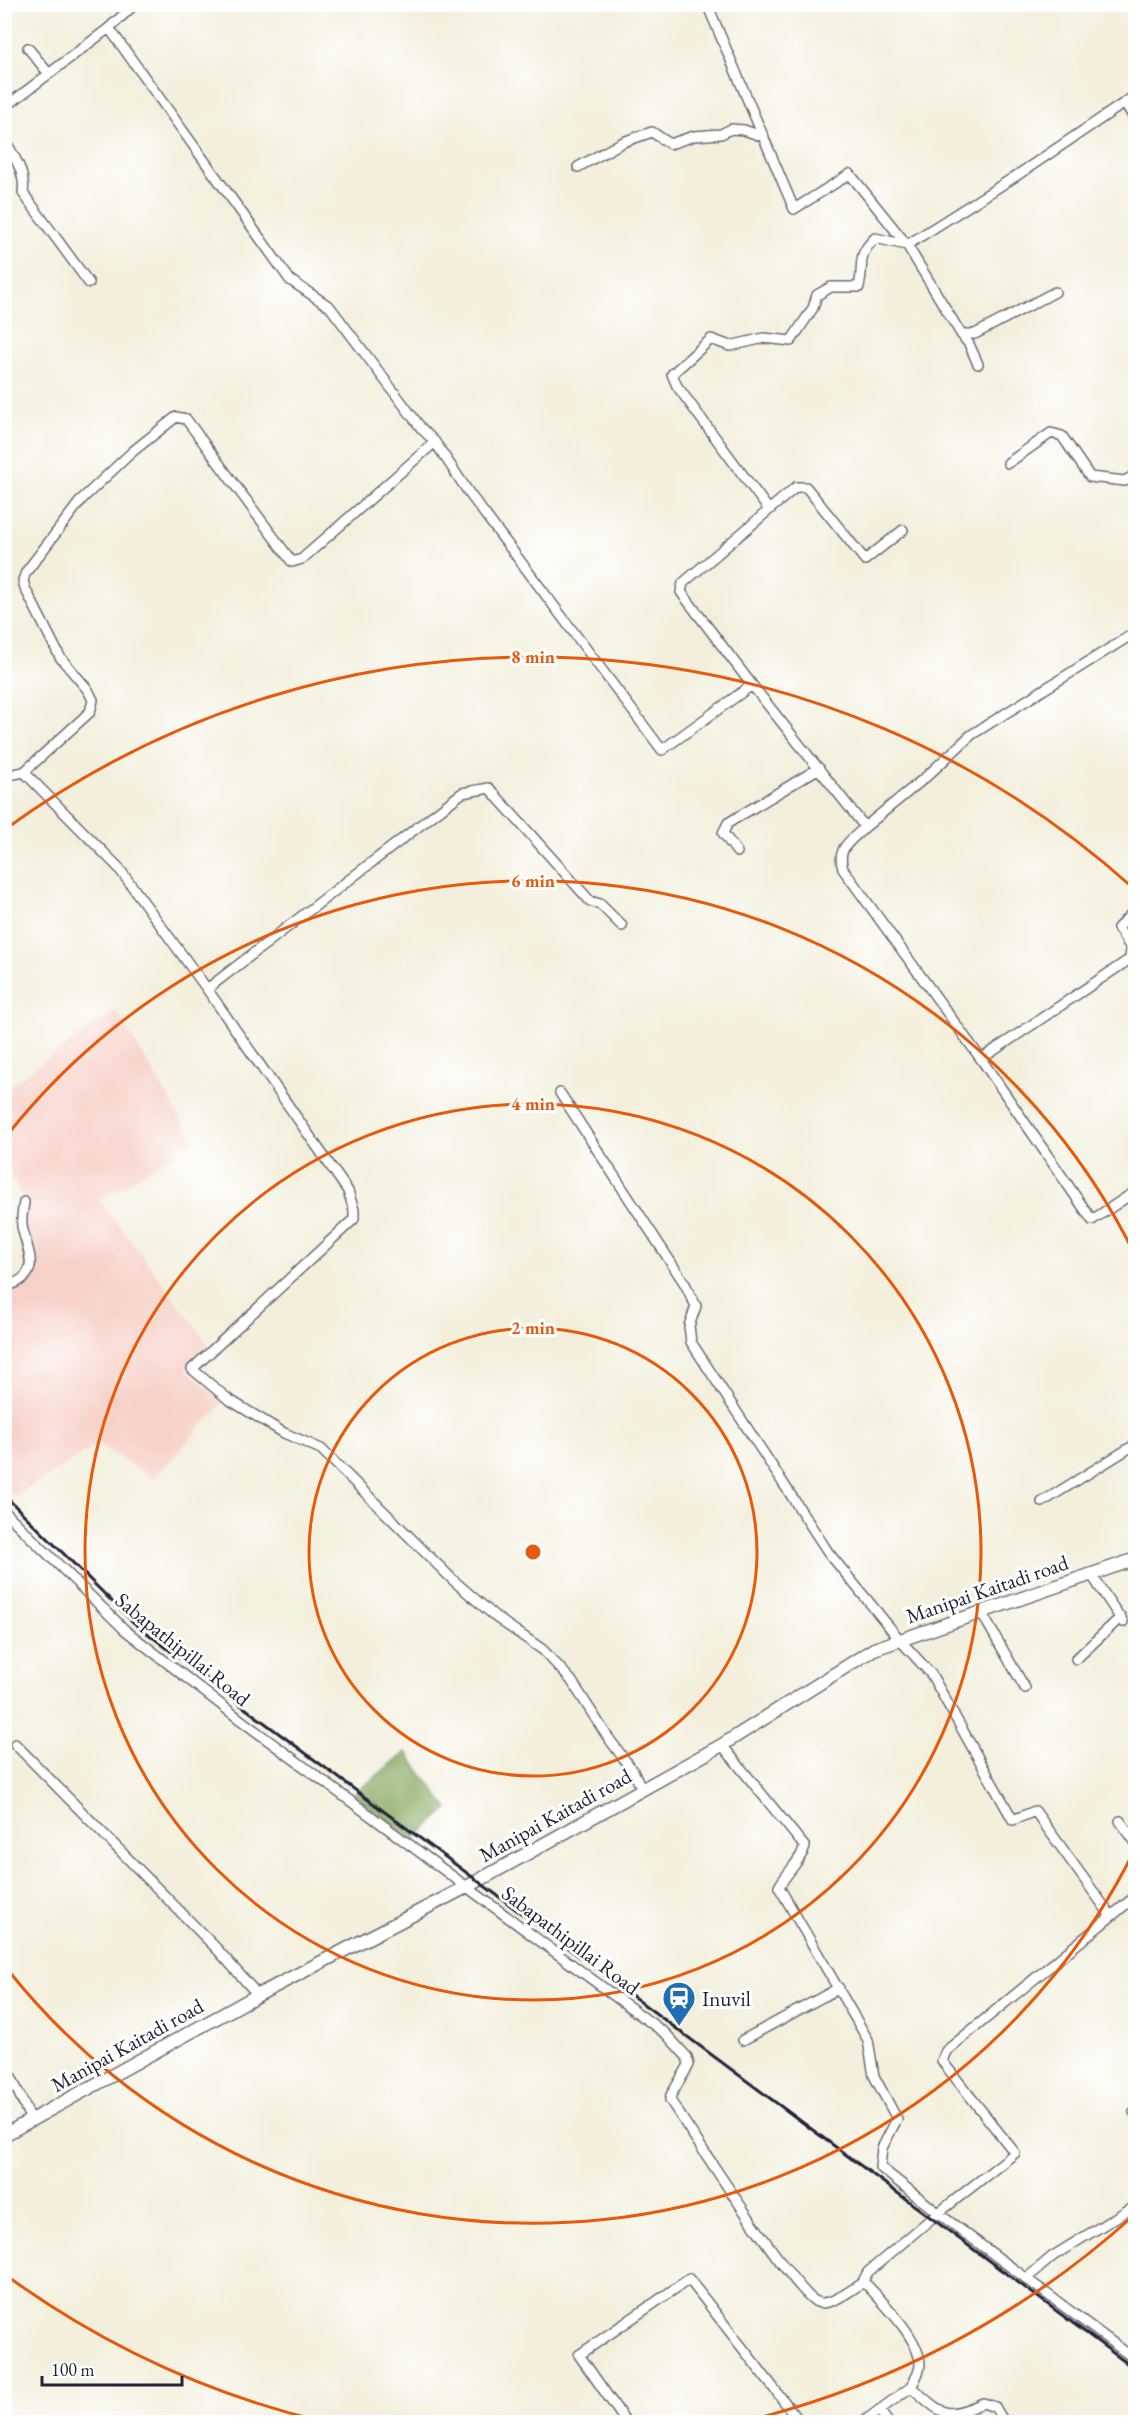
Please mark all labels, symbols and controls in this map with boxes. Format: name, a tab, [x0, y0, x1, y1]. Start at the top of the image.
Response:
text: 8 min	[511, 645, 555, 668]
text: 6 min	[511, 869, 555, 892]
text: 4 min	[511, 1092, 555, 1115]
text: 2 min	[511, 1316, 555, 1339]
centre of rings	[523, 1542, 543, 1562]
street label: Manipai Kaitadi road	[902, 1548, 1072, 1629]
street label: Sabapathipillai Road	[110, 1586, 256, 1712]
street label: Manipai Kaitadi road	[474, 1762, 636, 1868]
street label: Sabapathipillai Road	[497, 1879, 646, 2001]
station icon: Inuvil	[661, 1980, 697, 2027]
place label: Inuvil	[702, 1985, 751, 2012]
street label: Manipai Kaitadi road	[46, 1992, 208, 2098]
scale bar	[42, 2349, 182, 2387]
text: 100 m	[51, 2358, 95, 2381]

